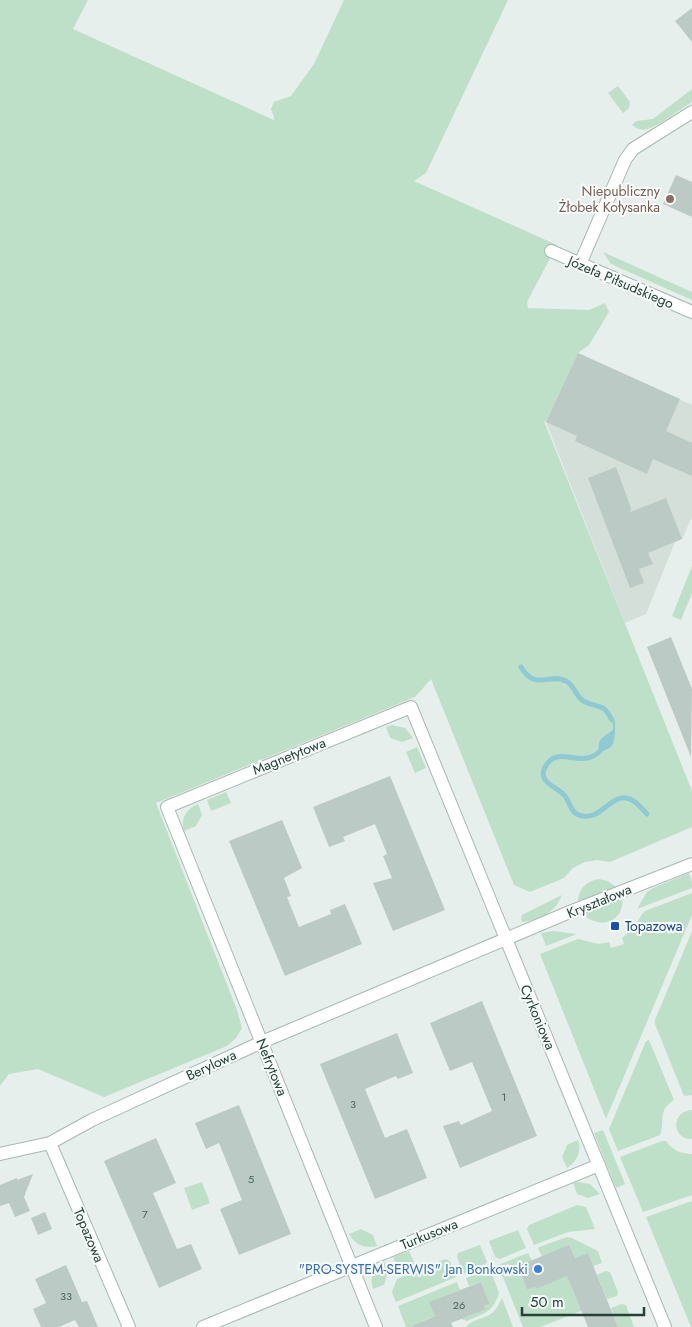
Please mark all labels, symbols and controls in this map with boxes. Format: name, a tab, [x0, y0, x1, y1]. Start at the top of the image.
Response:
place label: Niepubliczny Żłobek Kołysanka	[559, 181, 661, 217]
marker: Niepubliczny Żłobek Kołysanka	[664, 193, 676, 205]
street label: Józefa Piłsudskiego	[563, 250, 677, 313]
street label: Magnetytowa	[249, 732, 329, 780]
street label: Kryształowa	[564, 879, 634, 923]
place label: Topazowa	[625, 916, 682, 936]
marker: Topazowa	[609, 920, 621, 932]
street label: Cyrkoniowa	[515, 981, 561, 1053]
street label: Nefrytowa	[251, 1035, 293, 1099]
street label: Berylowa	[183, 1045, 239, 1085]
house number: 1	[502, 1089, 506, 1105]
house number: 3	[350, 1096, 356, 1112]
house number: 5	[248, 1171, 254, 1187]
street label: Topazowa	[69, 1205, 109, 1265]
house number: 7	[142, 1206, 148, 1222]
street label: Turkusowa	[397, 1213, 461, 1255]
place label: "PRO-SYSTEM-SERWIS" Jan Bonkowski	[299, 1259, 528, 1279]
marker: "PRO-SYSTEM-SERWIS" Jan Bonkowski	[532, 1263, 544, 1275]
scale bar	[522, 1284, 644, 1316]
house number: 33	[60, 1288, 72, 1304]
text: 50 m	[530, 1291, 564, 1313]
house number: 26	[453, 1297, 465, 1313]

